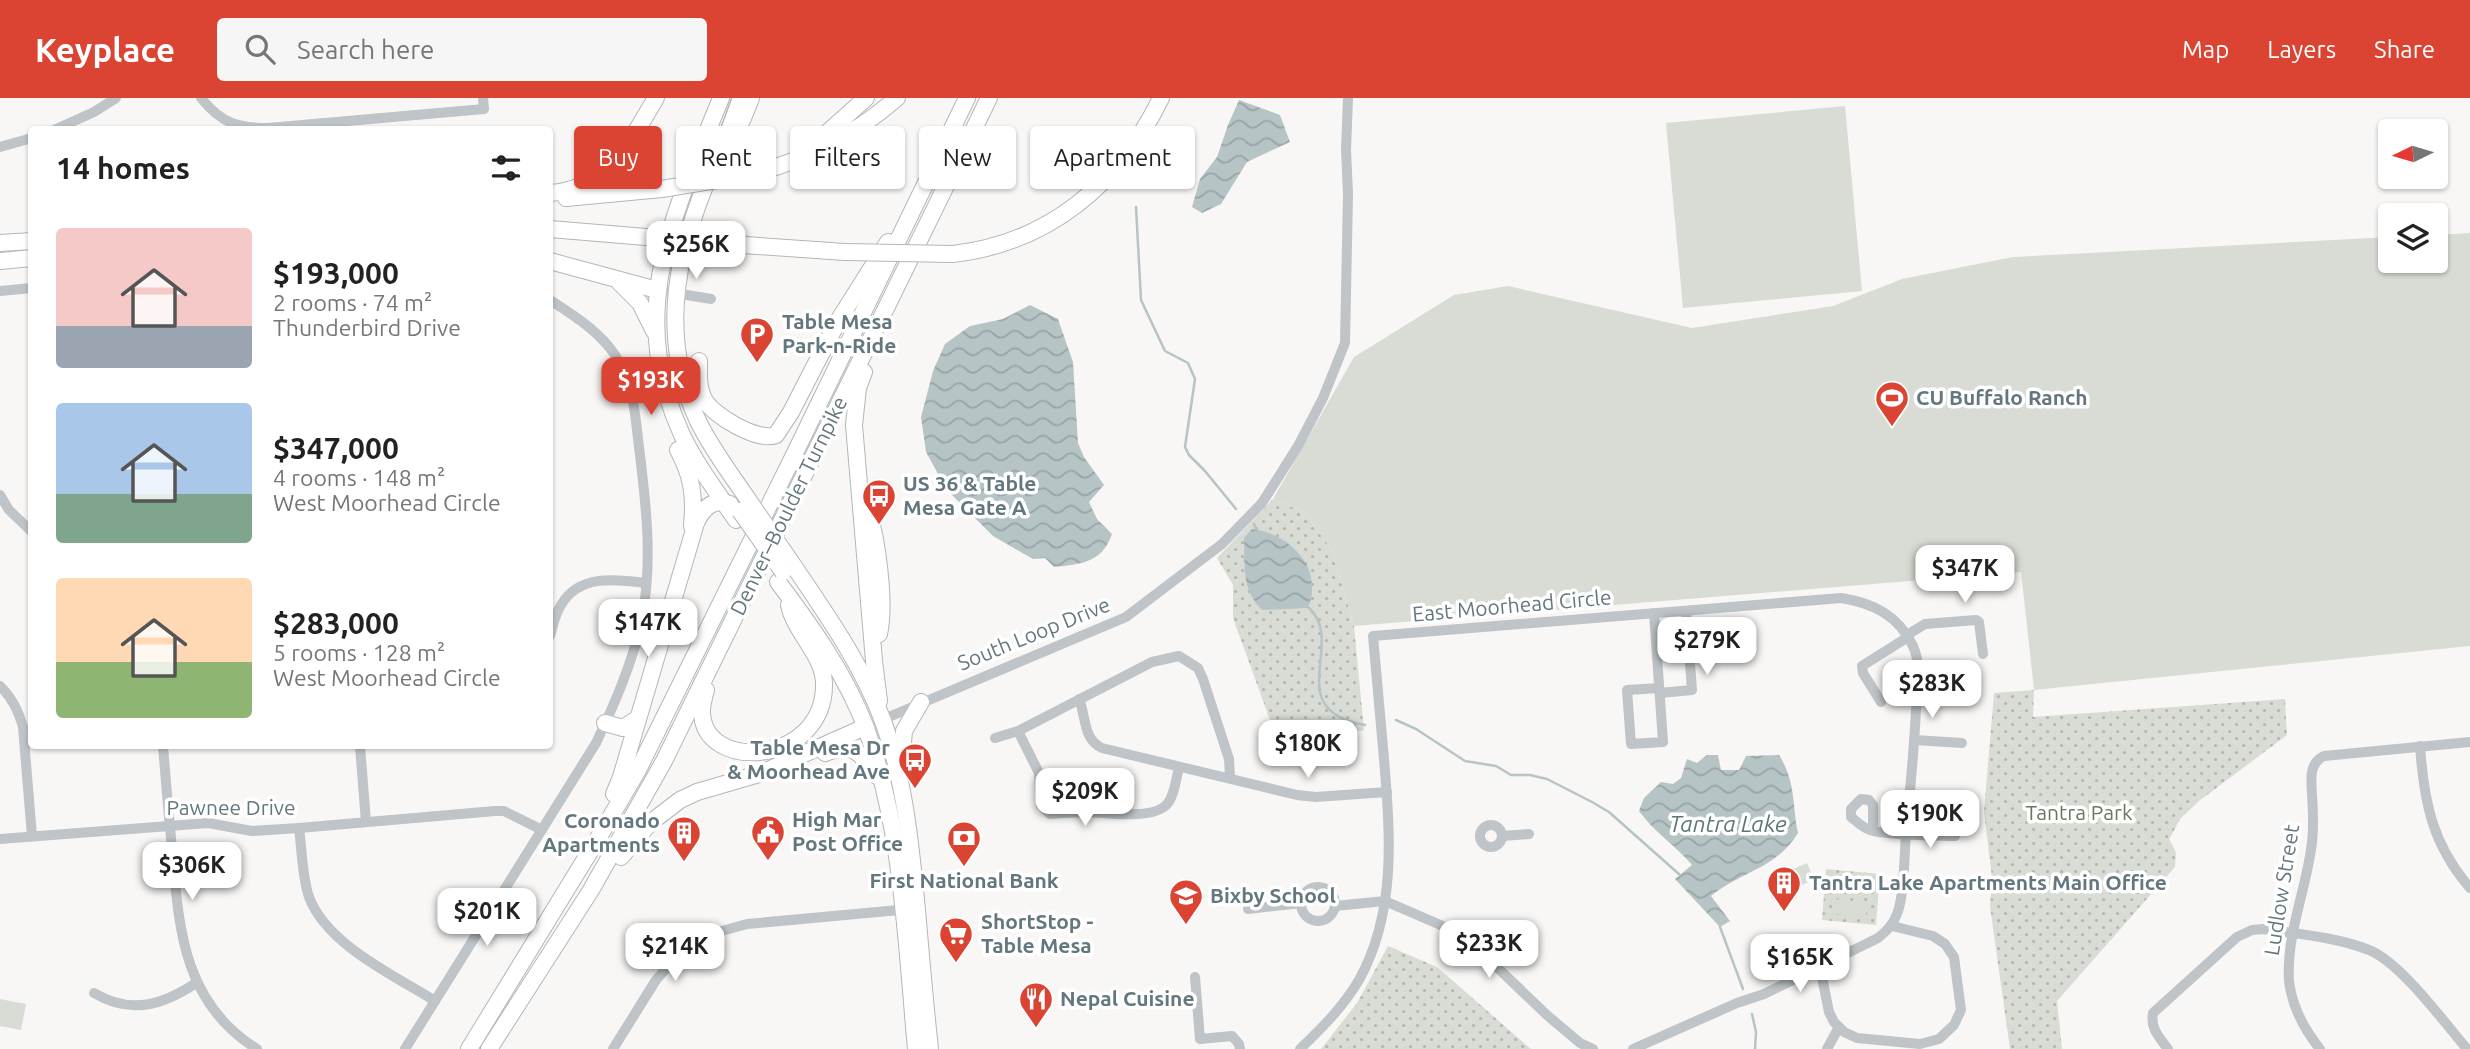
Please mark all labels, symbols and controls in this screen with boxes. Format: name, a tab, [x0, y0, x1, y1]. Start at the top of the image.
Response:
search box	[217, 18, 707, 81]
icon: search	[241, 30, 279, 68]
text: Keyplace	[35, 31, 175, 68]
text: Search here	[297, 35, 434, 64]
text: Map	[2182, 36, 2229, 63]
text: Layers	[2267, 36, 2336, 63]
text: Share	[2374, 36, 2435, 63]
north arrow	[2378, 119, 2448, 189]
map controls	[2378, 119, 2448, 273]
chip: Buy	[574, 126, 662, 189]
chip: Rent	[676, 126, 776, 189]
chip: Filters	[790, 126, 905, 189]
chip: New	[919, 126, 1016, 189]
chip: Apartment	[1030, 126, 1195, 189]
icon: filters	[487, 149, 525, 187]
text: 14 homes	[56, 151, 190, 185]
button: layers	[2378, 203, 2448, 273]
pin: $256K	[647, 222, 745, 281]
text: $256K	[662, 231, 730, 256]
icon: home	[112, 256, 196, 340]
text: $193,000	[273, 256, 399, 290]
text: 2 rooms · 74 m²	[273, 290, 432, 315]
place label: Table Mesa Park-n-Ride	[782, 309, 896, 357]
text: Thunderbird Drive	[273, 315, 461, 340]
parking icon: Table Mesa Park-n-Ride	[738, 315, 776, 364]
pin: $193K	[602, 358, 700, 417]
text: $193K	[617, 367, 685, 392]
sports icon: CU Buffalo Ranch	[1873, 379, 1911, 428]
place label: CU Buffalo Ranch	[1916, 385, 2088, 409]
street label: Denver–Boulder Turnpike	[725, 392, 852, 619]
icon: home	[112, 431, 196, 515]
text: $347,000	[273, 431, 399, 465]
text: 4 rooms · 148 m²	[273, 465, 445, 490]
place label: US 36 & Table Mesa Gate A	[903, 471, 1036, 519]
bus stop icon: US 36 & Table Mesa Gate A	[860, 477, 898, 526]
text: West Moorhead Circle	[273, 490, 501, 515]
pin: $347K	[1916, 546, 2014, 605]
text: $347K	[1931, 555, 1999, 580]
street label: East Moorhead Circle	[1411, 584, 1612, 626]
street label: South Loop Drive	[954, 592, 1113, 675]
pin: $147K	[599, 600, 697, 659]
icon: home	[112, 606, 196, 690]
text: $283,000	[273, 606, 399, 640]
text: $147K	[614, 609, 682, 634]
pin: $279K	[1658, 618, 1756, 677]
text: $279K	[1673, 627, 1741, 652]
text: 5 rooms · 128 m²	[273, 640, 445, 665]
pin: $283K	[1883, 660, 1981, 720]
text: West Moorhead Circle	[273, 665, 501, 690]
text: $283K	[1898, 670, 1966, 695]
pin: $180K	[1259, 720, 1357, 780]
text: $180K	[1274, 730, 1342, 755]
place label: Table Mesa Dr & Moorhead Ave	[727, 735, 890, 783]
bus stop icon: Table Mesa Dr & Moorhead Ave	[896, 741, 934, 790]
pin: $209K	[1036, 768, 1134, 828]
text: $209K	[1051, 778, 1119, 803]
pin: $190K	[1881, 790, 1979, 850]
street label: Pawnee Drive	[166, 795, 296, 819]
text: $190K	[1896, 800, 1964, 825]
park label: Tantra Park	[2025, 800, 2133, 824]
place label: High Mar Post Office	[792, 807, 903, 855]
place label: Coronado Apartments	[542, 808, 660, 856]
water label: Tantra Lake	[1669, 811, 1787, 836]
public building icon: High Mar Post Office	[749, 813, 787, 862]
building icon: Coronado Apartments	[665, 814, 703, 863]
bank icon: First National Bank	[945, 819, 983, 868]
street label: Ludlow Street	[2259, 823, 2303, 957]
pin: $306K	[143, 842, 241, 902]
text: $306K	[158, 852, 226, 877]
building icon: Tantra Lake Apartments Main Office	[1765, 864, 1803, 913]
place label: First National Bank	[869, 868, 1059, 892]
place label: Tantra Lake Apartments Main Office	[1809, 870, 2167, 894]
school or university icon: Bixby School	[1167, 877, 1205, 926]
place label: Bixby School	[1210, 883, 1336, 907]
pin: $201K	[438, 888, 536, 948]
text: $201K	[453, 898, 521, 923]
place label: ShortStop - Table Mesa	[981, 909, 1093, 957]
supermarket icon: ShortStop - Table Mesa	[937, 915, 975, 964]
pin: $233K	[1440, 920, 1538, 980]
pin: $214K	[626, 924, 724, 983]
text: $233K	[1455, 930, 1523, 955]
text: $214K	[641, 933, 709, 958]
pin: $165K	[1751, 934, 1849, 994]
text: $165K	[1766, 944, 1834, 969]
restaurant icon: Nepal Cuisine	[1017, 980, 1055, 1029]
place label: Nepal Cuisine	[1060, 986, 1195, 1010]

